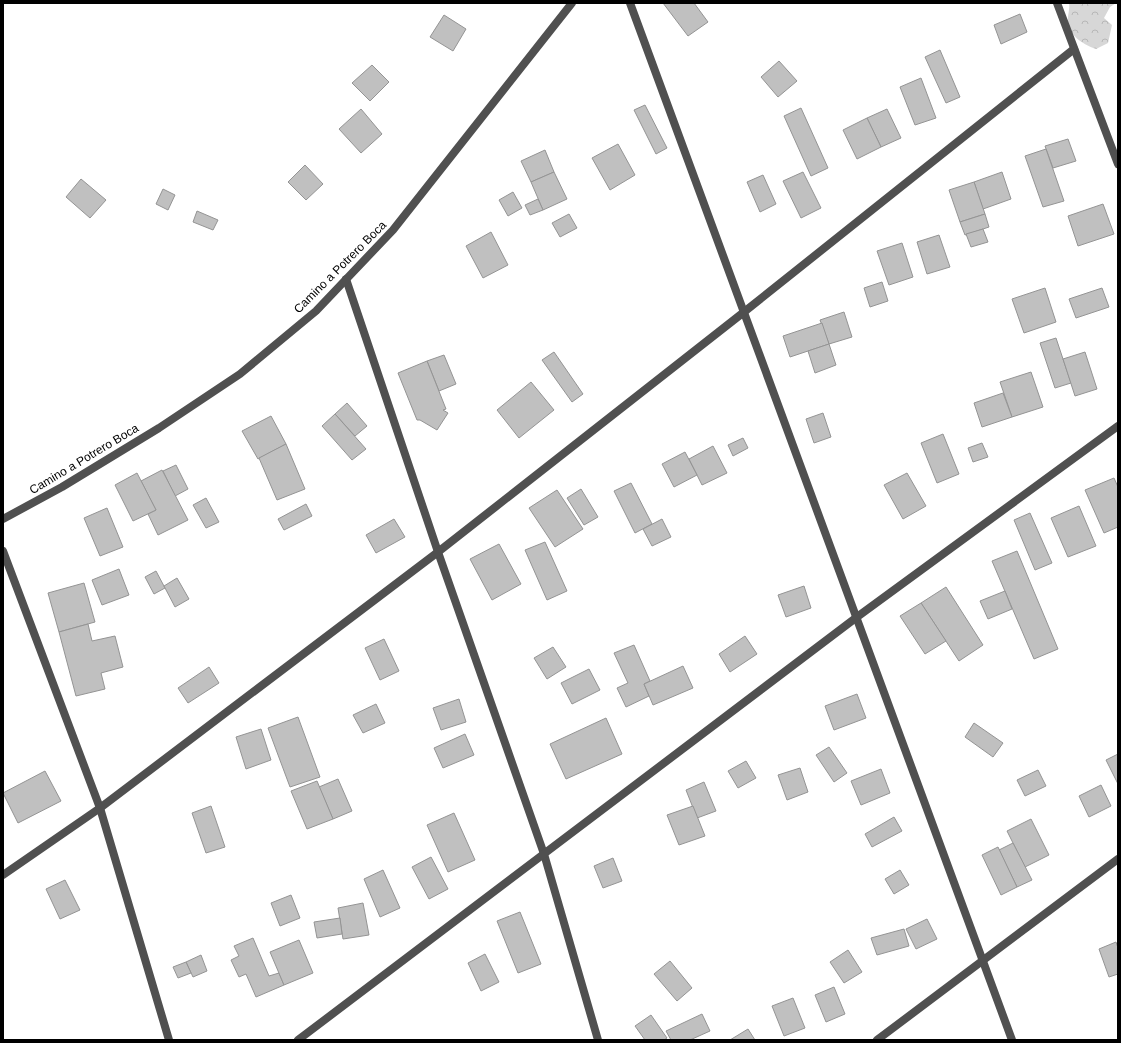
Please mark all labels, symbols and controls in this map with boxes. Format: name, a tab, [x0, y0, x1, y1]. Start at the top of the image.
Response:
street label: Camino a Potrero Boca	[291, 218, 389, 316]
street label: Camino a Potrero Boca	[27, 421, 141, 497]

